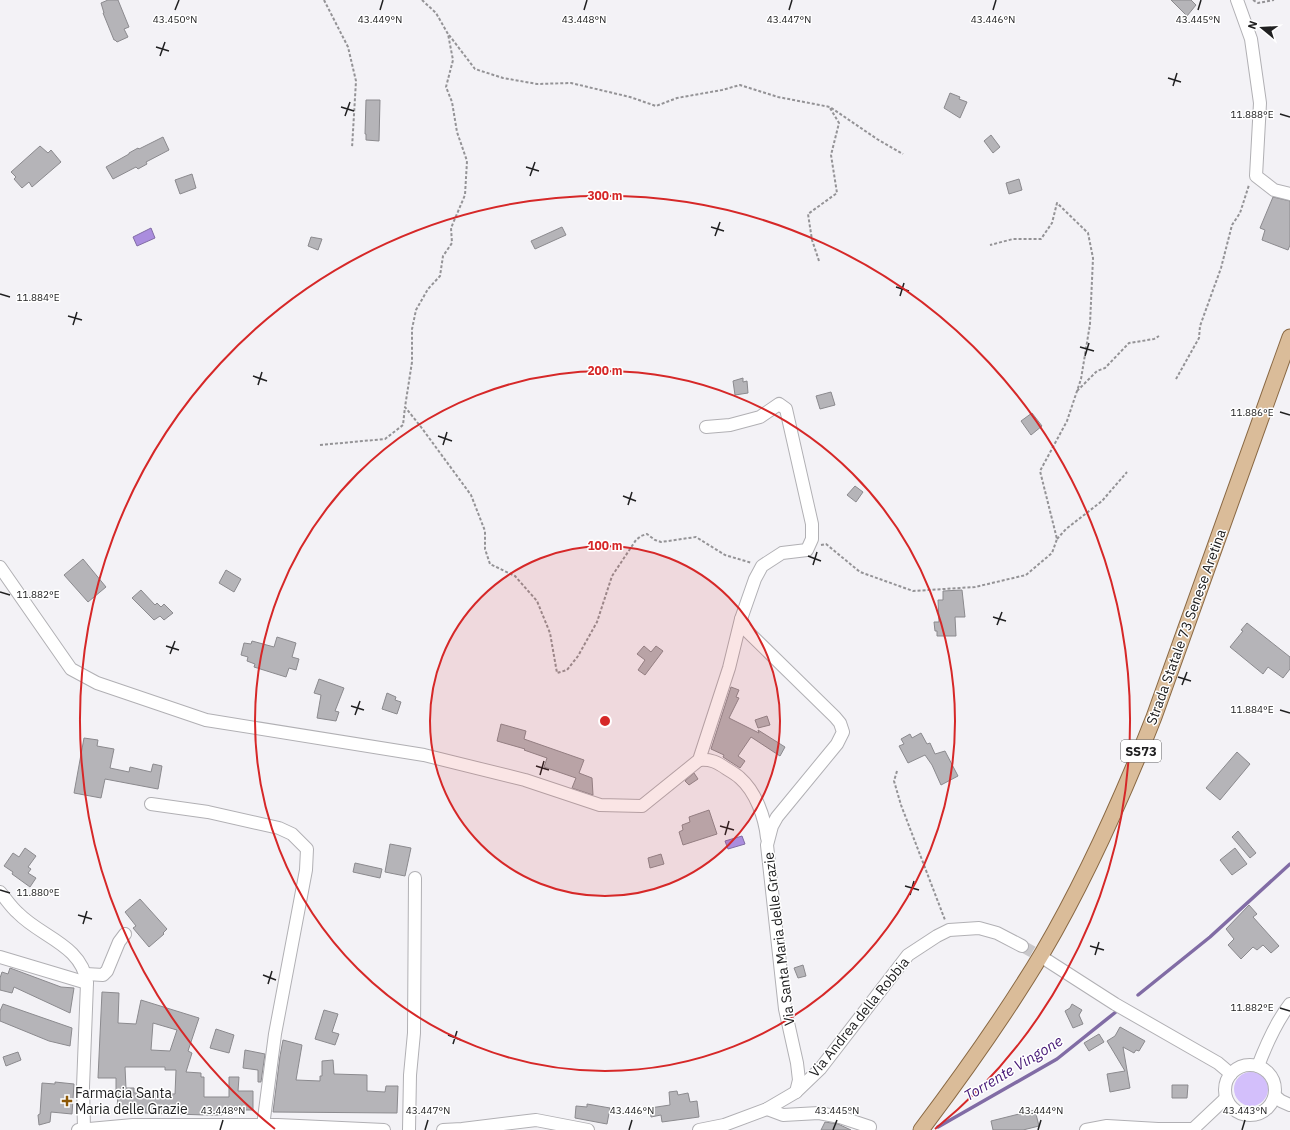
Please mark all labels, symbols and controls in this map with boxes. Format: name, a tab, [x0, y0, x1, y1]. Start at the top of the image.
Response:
north arrow	[1242, 8, 1282, 48]
text: 43.450°N	[153, 13, 197, 26]
text: 43.449°N	[358, 13, 402, 26]
text: 43.448°N	[562, 13, 606, 26]
text: 43.447°N	[767, 13, 811, 26]
text: 43.446°N	[971, 13, 1015, 26]
text: 43.445°N	[1176, 13, 1220, 26]
text: N	[1245, 19, 1260, 31]
text: 11.888°E	[1230, 108, 1274, 121]
text: 300 m	[587, 188, 623, 203]
text: 11.884°E	[16, 291, 60, 304]
text: 200 m	[587, 363, 623, 378]
text: 11.886°E	[1230, 406, 1274, 419]
street label: Strada Statale 73 Senese Aretina	[1142, 526, 1230, 727]
text: 100 m	[587, 538, 623, 553]
text: 11.882°E	[16, 588, 60, 601]
text: 11.884°E	[1230, 703, 1274, 716]
centre of rings	[598, 714, 612, 728]
road number: SS73	[1121, 740, 1161, 762]
street label: Via Santa Maria delle Grazie	[759, 851, 799, 1027]
text: 11.880°E	[16, 886, 60, 899]
street label: Via Andrea della Robbia	[805, 953, 913, 1081]
text: 11.882°E	[1230, 1001, 1274, 1014]
water label: Torrente Vingone	[960, 1031, 1066, 1105]
place label: Farmacia Santa Maria delle Grazie	[75, 1084, 188, 1118]
marker: Farmacia Santa Maria delle Grazie	[62, 1096, 72, 1106]
text: 43.448°N	[201, 1104, 245, 1117]
text: 43.447°N	[406, 1104, 450, 1117]
text: 43.446°N	[610, 1104, 654, 1117]
text: 43.445°N	[815, 1104, 859, 1117]
text: 43.444°N	[1019, 1104, 1063, 1117]
text: 43.443°N	[1223, 1104, 1267, 1117]

